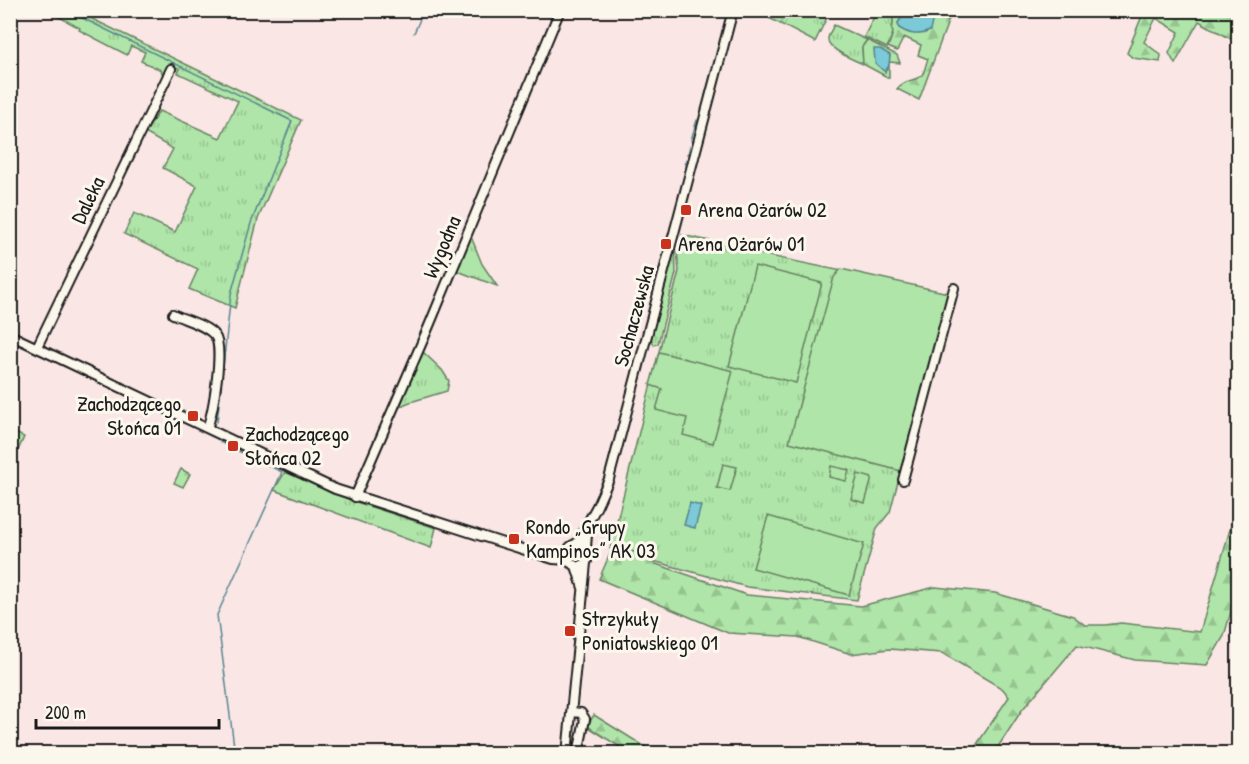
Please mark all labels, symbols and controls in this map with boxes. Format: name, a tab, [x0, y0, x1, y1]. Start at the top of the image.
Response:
street label: Daleka	[64, 171, 111, 228]
place label: Arena Ożarów 02	[698, 195, 827, 224]
marker: Arena Ożarów 02	[679, 203, 693, 217]
street label: Wygodna	[415, 211, 468, 283]
place label: Arena Ożarów 01	[678, 229, 804, 258]
marker: Arena Ożarów 01	[659, 237, 673, 251]
street label: Sochaczewska	[606, 262, 661, 370]
place label: Zachodzącego Słońca 01	[77, 389, 181, 442]
marker: Zachodzącego Słońca 01	[186, 409, 200, 423]
place label: Zachodzącego Słońca 02	[245, 419, 349, 472]
marker: Zachodzącego Słońca 02	[226, 439, 240, 453]
place label: Rondo „Grupy Kampinos” AK 03	[526, 512, 655, 565]
marker: Rondo „Grupy Kampinos” AK 03	[507, 532, 521, 546]
place label: Strzykuły Poniatowskiego 01	[582, 604, 718, 657]
marker: Strzykuły Poniatowskiego 01	[563, 624, 577, 638]
scale bar	[36, 692, 219, 730]
text: 200 m	[45, 700, 86, 725]

